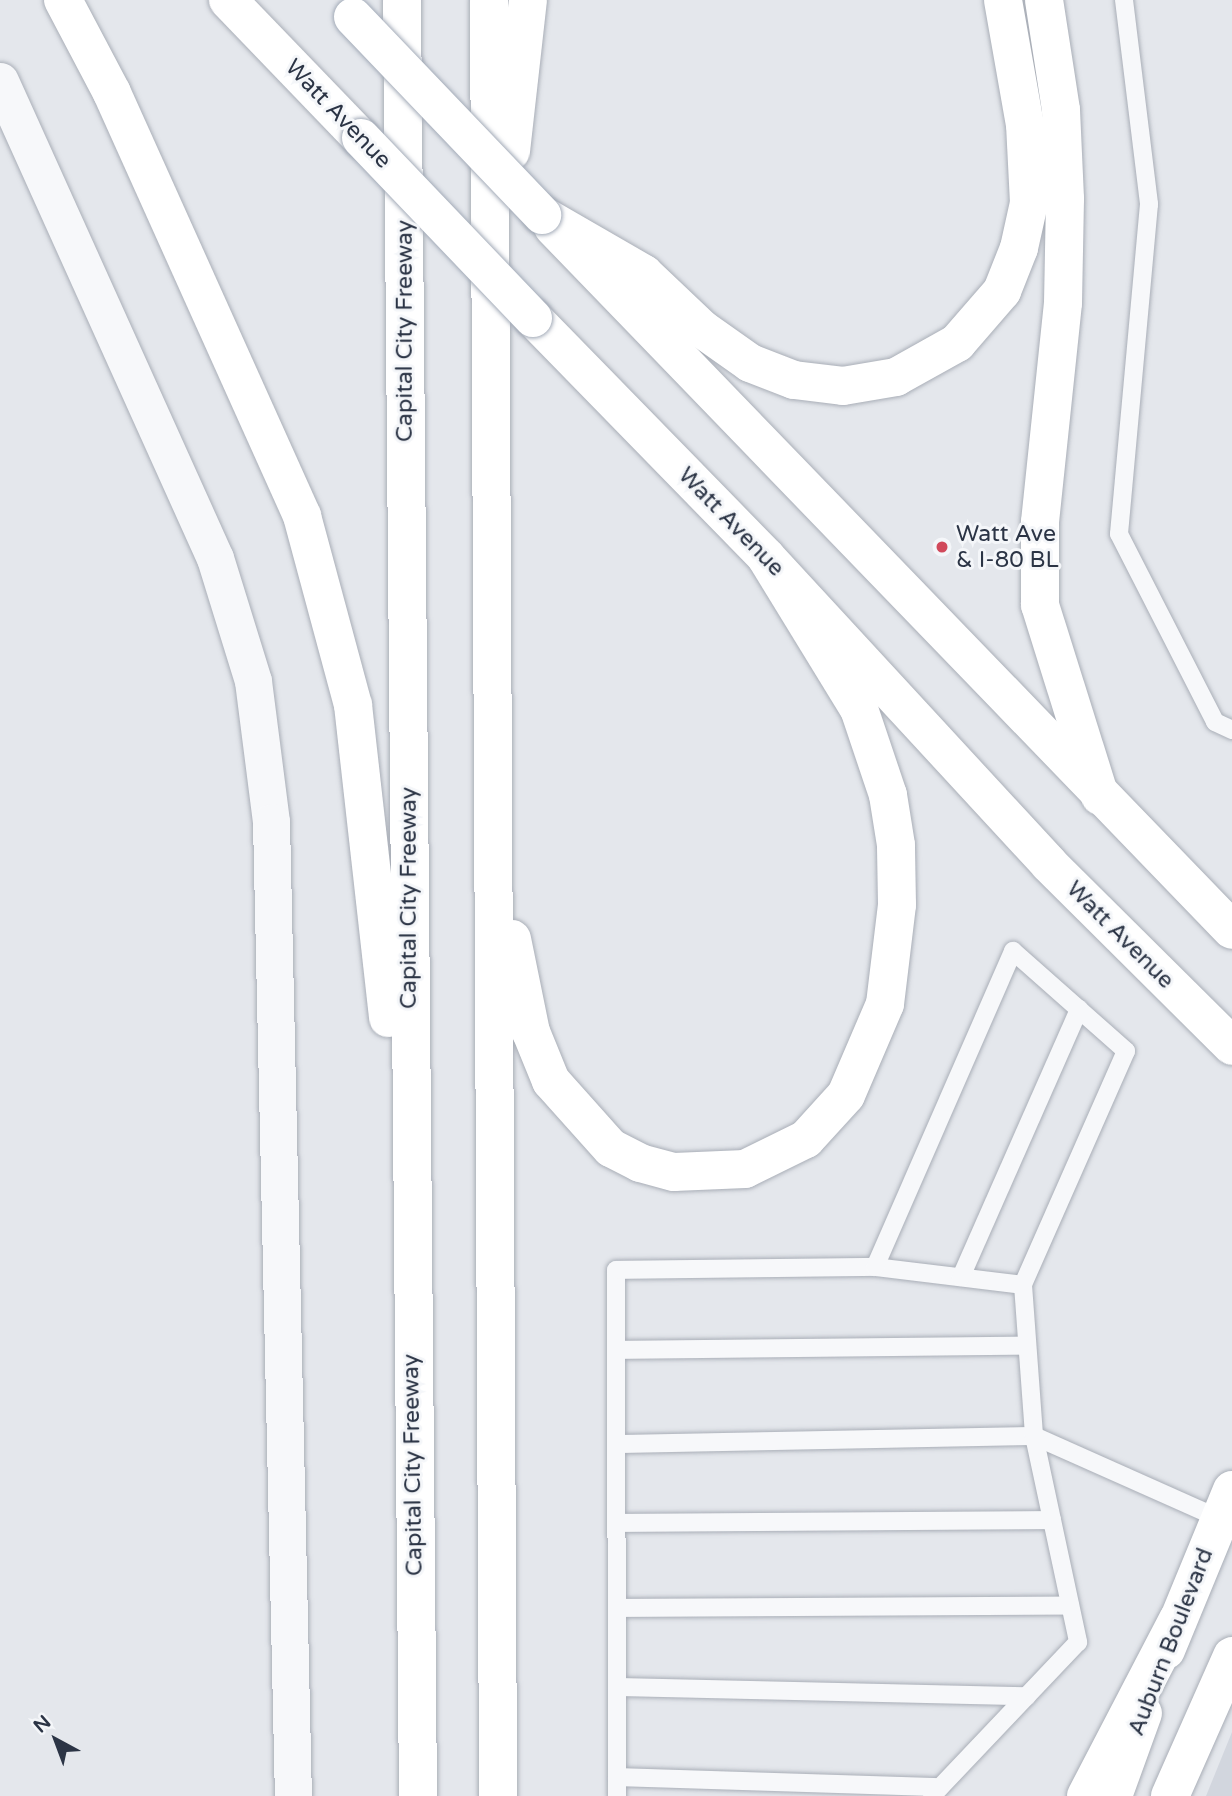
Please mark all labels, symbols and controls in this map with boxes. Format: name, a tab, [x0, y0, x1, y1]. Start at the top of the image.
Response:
street label: Watt Avenue	[279, 54, 397, 174]
street label: Capital City Freeway	[391, 220, 419, 442]
street label: Watt Avenue	[672, 462, 790, 582]
place label: Watt Ave & I-80 BL	[956, 520, 1059, 574]
marker: Watt Ave & I-80 BL	[934, 539, 950, 555]
street label: Capital City Freeway	[395, 787, 423, 1009]
street label: Watt Avenue	[1060, 875, 1180, 995]
street label: Capital City Freeway	[397, 1354, 429, 1576]
street label: Auburn Boulevard	[1123, 1544, 1219, 1740]
north arrow	[21, 1705, 91, 1775]
text: N	[29, 1711, 55, 1737]

